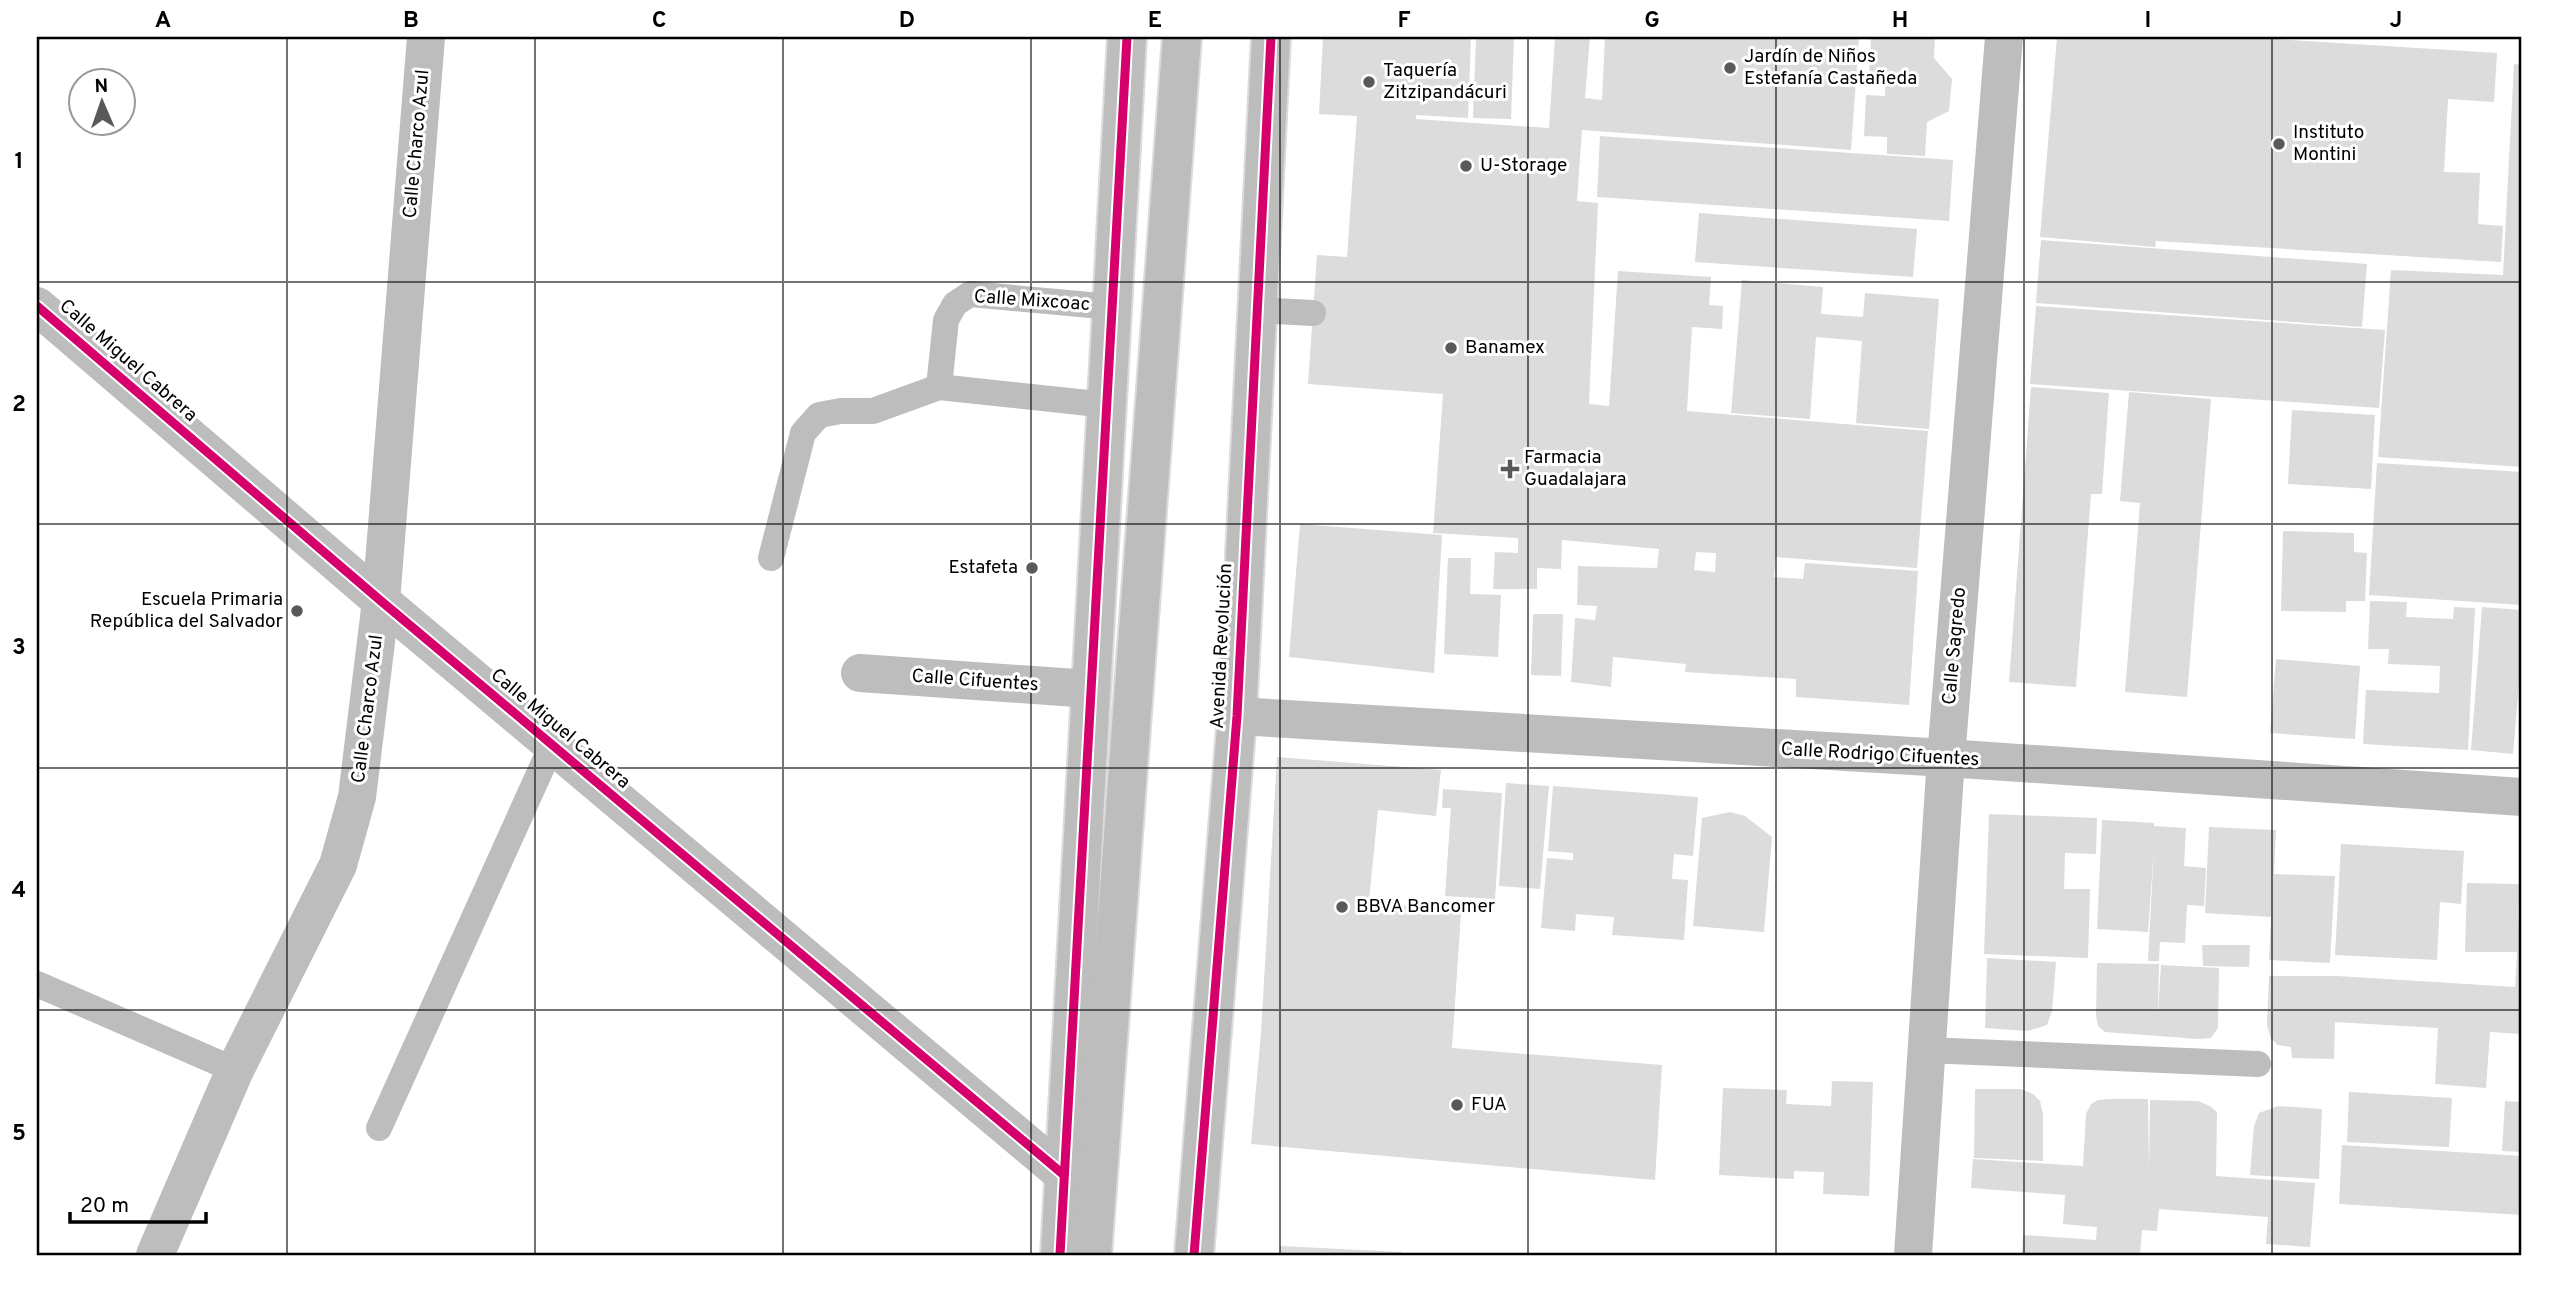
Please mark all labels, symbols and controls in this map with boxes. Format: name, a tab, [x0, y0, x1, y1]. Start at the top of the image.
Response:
text: A	[155, 7, 171, 36]
text: B	[403, 7, 419, 36]
text: C	[652, 7, 666, 36]
text: D	[899, 7, 915, 36]
text: E	[1148, 7, 1162, 36]
text: F	[1397, 7, 1411, 36]
text: G	[1644, 7, 1660, 36]
text: H	[1892, 7, 1908, 36]
text: I	[2145, 7, 2151, 36]
text: J	[2390, 7, 2402, 36]
place label: Jardín de Niños Estefanía Castañeda	[1744, 45, 1917, 91]
place label: Taquería Zitzipandácuri	[1383, 59, 1507, 105]
marker: Jardín de Niños Estefanía Castañeda	[1722, 60, 1738, 76]
north arrow	[66, 66, 136, 136]
street label: Calle Charco Azul	[399, 69, 435, 219]
marker: Taquería Zitzipandácuri	[1361, 74, 1377, 90]
text: N	[94, 75, 109, 99]
place label: Instituto Montini	[2293, 121, 2364, 167]
marker: Instituto Montini	[2271, 136, 2287, 152]
text: 1	[14, 148, 24, 177]
place label: U-Storage	[1480, 154, 1567, 178]
marker: U-Storage	[1458, 158, 1474, 174]
street label: Calle Mixcoac	[973, 285, 1091, 317]
street label: Calle Miguel Cabrera	[54, 294, 202, 428]
place label: Banamex	[1465, 336, 1545, 360]
marker: Banamex	[1443, 340, 1459, 356]
text: 2	[12, 391, 26, 420]
place label: Farmacia Guadalajara	[1524, 446, 1626, 492]
marker: Farmacia Guadalajara	[1502, 461, 1518, 477]
place label: Estafeta	[948, 556, 1018, 580]
marker: Estafeta	[1024, 560, 1040, 576]
street label: Avenida Revolución	[1206, 562, 1238, 730]
street label: Calle Sagredo	[1938, 586, 1972, 706]
place label: Escuela Primaria República del Salvador	[90, 588, 284, 634]
marker: Escuela Primaria República del Salvador	[289, 603, 305, 619]
street label: Calle Charco Azul	[347, 633, 389, 785]
text: 3	[12, 634, 26, 663]
street label: Calle Miguel Cabrera	[485, 663, 635, 795]
street label: Calle Cifuentes	[911, 665, 1039, 697]
street label: Calle Rodrigo Cifuentes	[1780, 738, 1980, 772]
text: 4	[12, 877, 26, 906]
place label: BBVA Bancomer	[1356, 895, 1496, 919]
marker: BBVA Bancomer	[1334, 899, 1350, 915]
place label: FUA	[1471, 1093, 1507, 1117]
marker: FUA	[1449, 1097, 1465, 1113]
text: 5	[12, 1120, 26, 1149]
scale bar	[70, 1180, 206, 1224]
text: 20 m	[80, 1193, 129, 1220]

